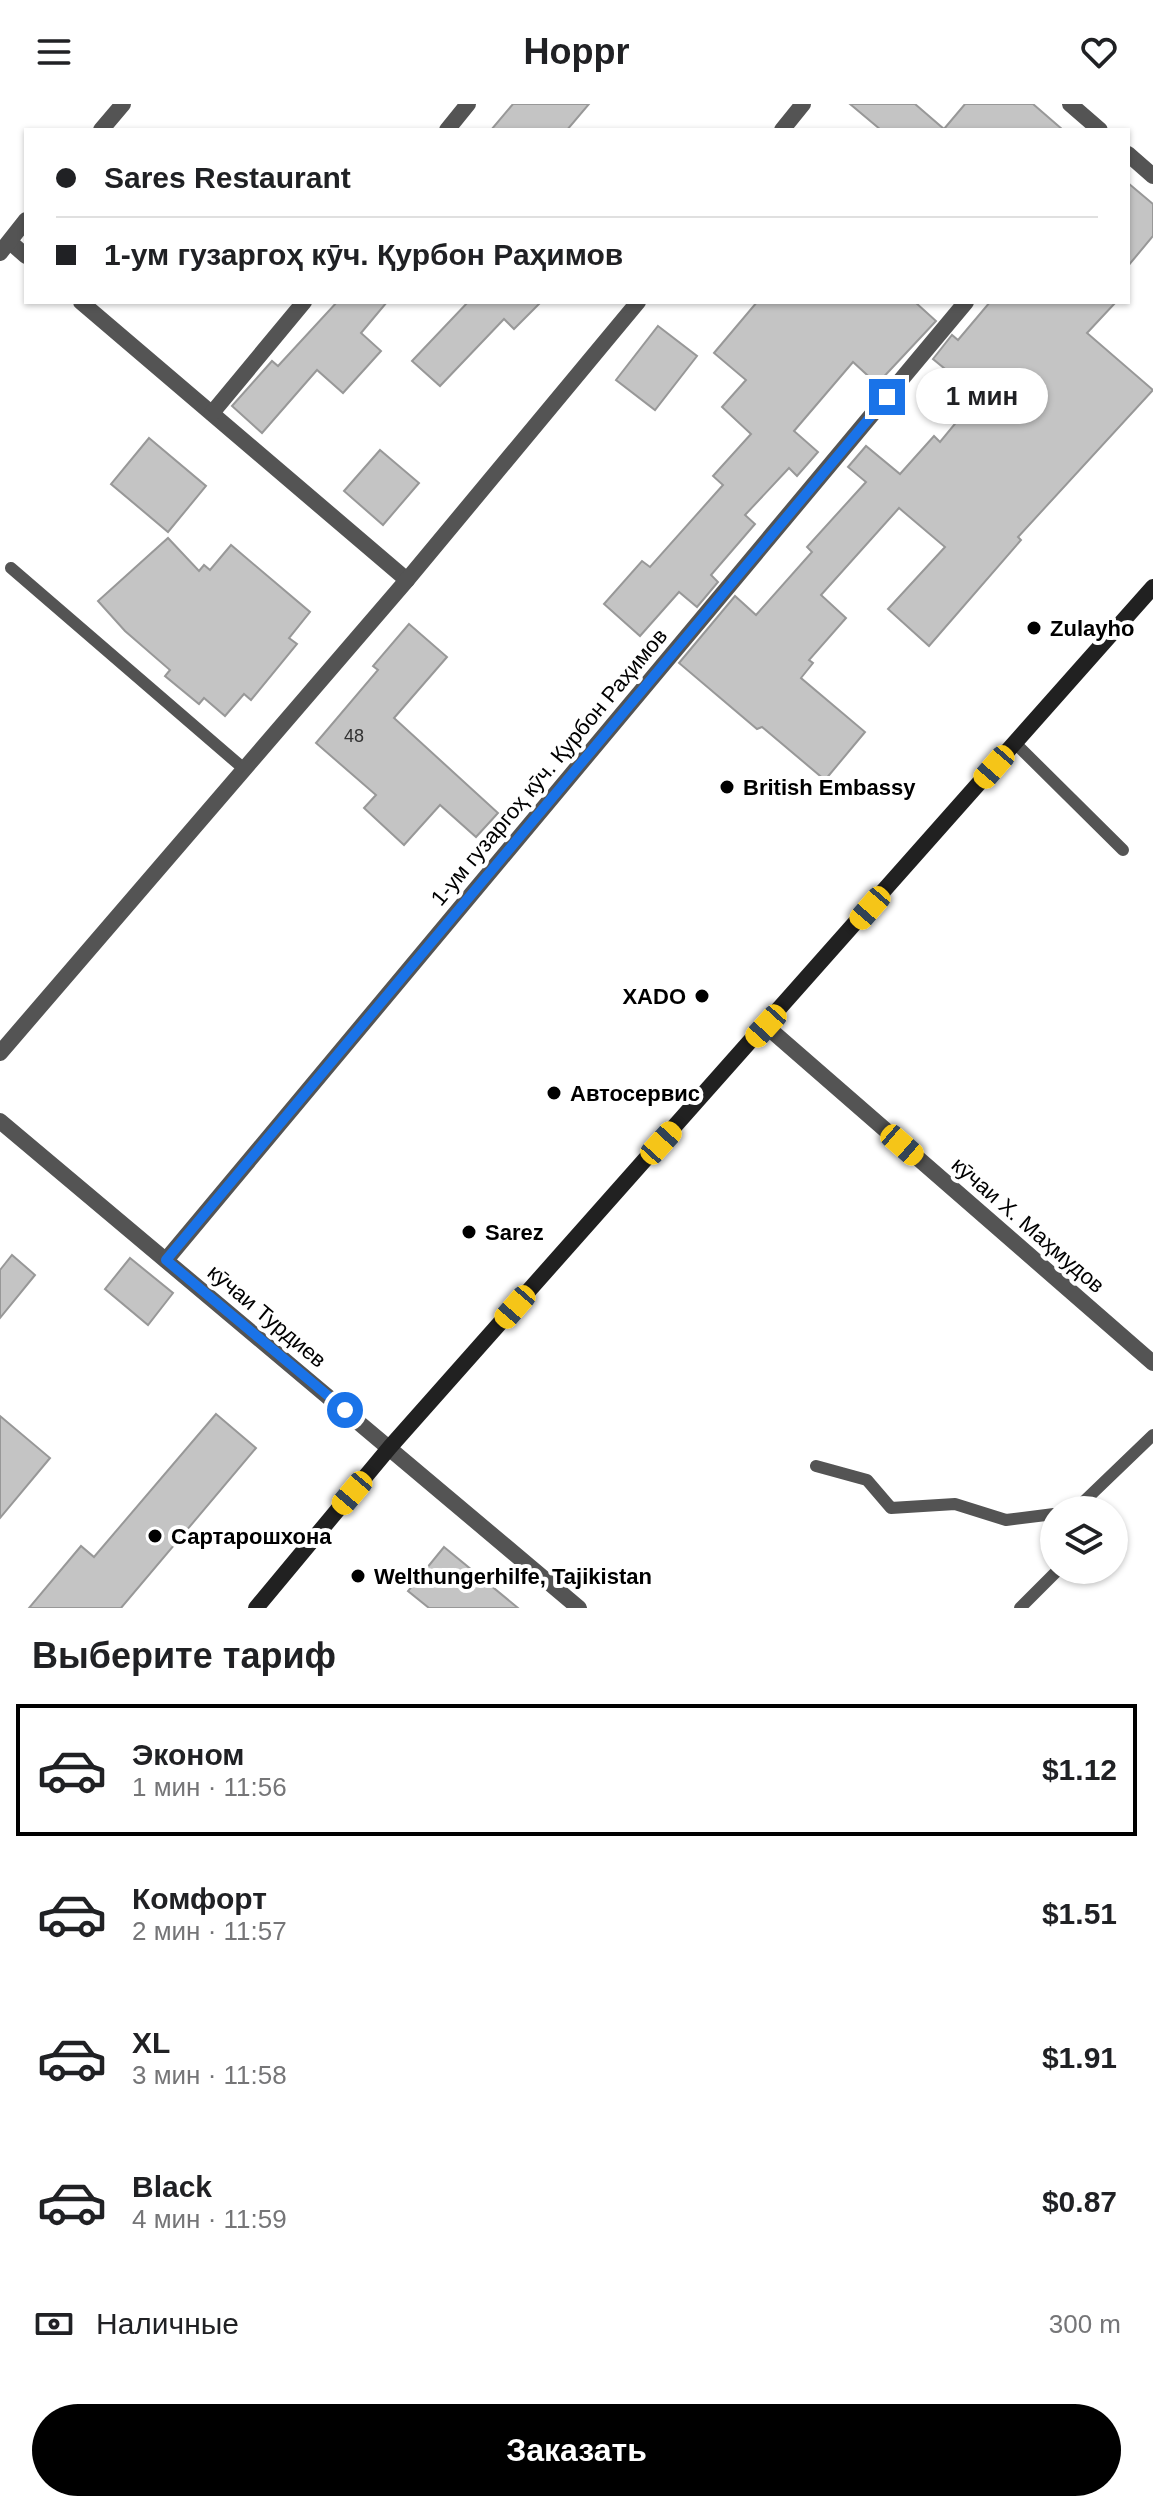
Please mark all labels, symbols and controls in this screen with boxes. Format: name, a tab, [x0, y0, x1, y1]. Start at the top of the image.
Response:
icon: menu	[32, 30, 76, 74]
icon: heart	[1077, 30, 1121, 74]
text: Hoppr	[524, 31, 629, 72]
text: Sares Restaurant	[104, 161, 351, 194]
text: 1-ум гузаргоҳ кӯч. Қурбон Раҳимов	[104, 238, 623, 271]
callout: 1 мин	[915, 369, 1047, 425]
route end	[869, 379, 905, 415]
text: 1 мин	[946, 381, 1018, 411]
place label: Zulayho	[1050, 616, 1134, 641]
marker: Zulayho	[1025, 619, 1043, 637]
street label: 1-ум гузаргоҳ кӯч. Қурбон Раҳимов	[426, 623, 672, 911]
house number: 48	[344, 726, 364, 746]
car	[969, 741, 1019, 793]
place label: British Embassy	[743, 775, 916, 800]
marker: British Embassy	[718, 778, 736, 796]
car	[845, 882, 895, 934]
place label: XADO	[622, 984, 686, 1009]
marker: XADO	[693, 987, 711, 1005]
car	[741, 1000, 791, 1052]
place label: Автосервис	[570, 1081, 700, 1106]
marker: Автосервис	[545, 1084, 563, 1102]
car	[636, 1117, 686, 1169]
car	[876, 1120, 928, 1170]
street label: кӯчаи Х. Маҳмудов	[947, 1152, 1109, 1298]
place label: Sarez	[485, 1220, 544, 1245]
marker: Sarez	[460, 1223, 478, 1241]
street label: кӯчаи Турдиев	[203, 1259, 331, 1373]
car	[490, 1281, 540, 1333]
route start	[327, 1392, 363, 1428]
car	[327, 1467, 377, 1519]
map controls	[1040, 1496, 1128, 1584]
button: layers	[1040, 1496, 1128, 1584]
place label: Сартарошхона	[171, 1524, 332, 1549]
marker: Сартарошхона	[146, 1527, 164, 1545]
place label: Welthungerhilfe, Tajikistan	[374, 1564, 652, 1589]
marker: Welthungerhilfe, Tajikistan	[349, 1567, 367, 1585]
text: Выберите тариф	[32, 1635, 336, 1676]
icon: car	[36, 1734, 108, 1806]
text: Эконом	[132, 1738, 245, 1771]
text: $1.12	[1042, 1753, 1117, 1786]
text: 1 мин · 11:56	[132, 1772, 287, 1802]
icon: car	[36, 1878, 108, 1950]
text: Комфорт	[132, 1882, 267, 1915]
text: $1.51	[1042, 1897, 1117, 1930]
text: 2 мин · 11:57	[132, 1916, 287, 1946]
icon: car	[36, 2022, 108, 2094]
text: XL	[132, 2026, 170, 2059]
text: $1.91	[1042, 2041, 1117, 2074]
text: 3 мин · 11:58	[132, 2060, 287, 2090]
icon: car	[36, 2166, 108, 2238]
text: Black	[132, 2170, 212, 2203]
text: $0.87	[1042, 2185, 1117, 2218]
text: 4 мин · 11:59	[132, 2204, 287, 2234]
icon: cash	[32, 2302, 76, 2346]
text: Наличные	[96, 2307, 239, 2340]
text: 300 m	[1049, 2309, 1121, 2339]
button: Заказать	[32, 2404, 1121, 2496]

